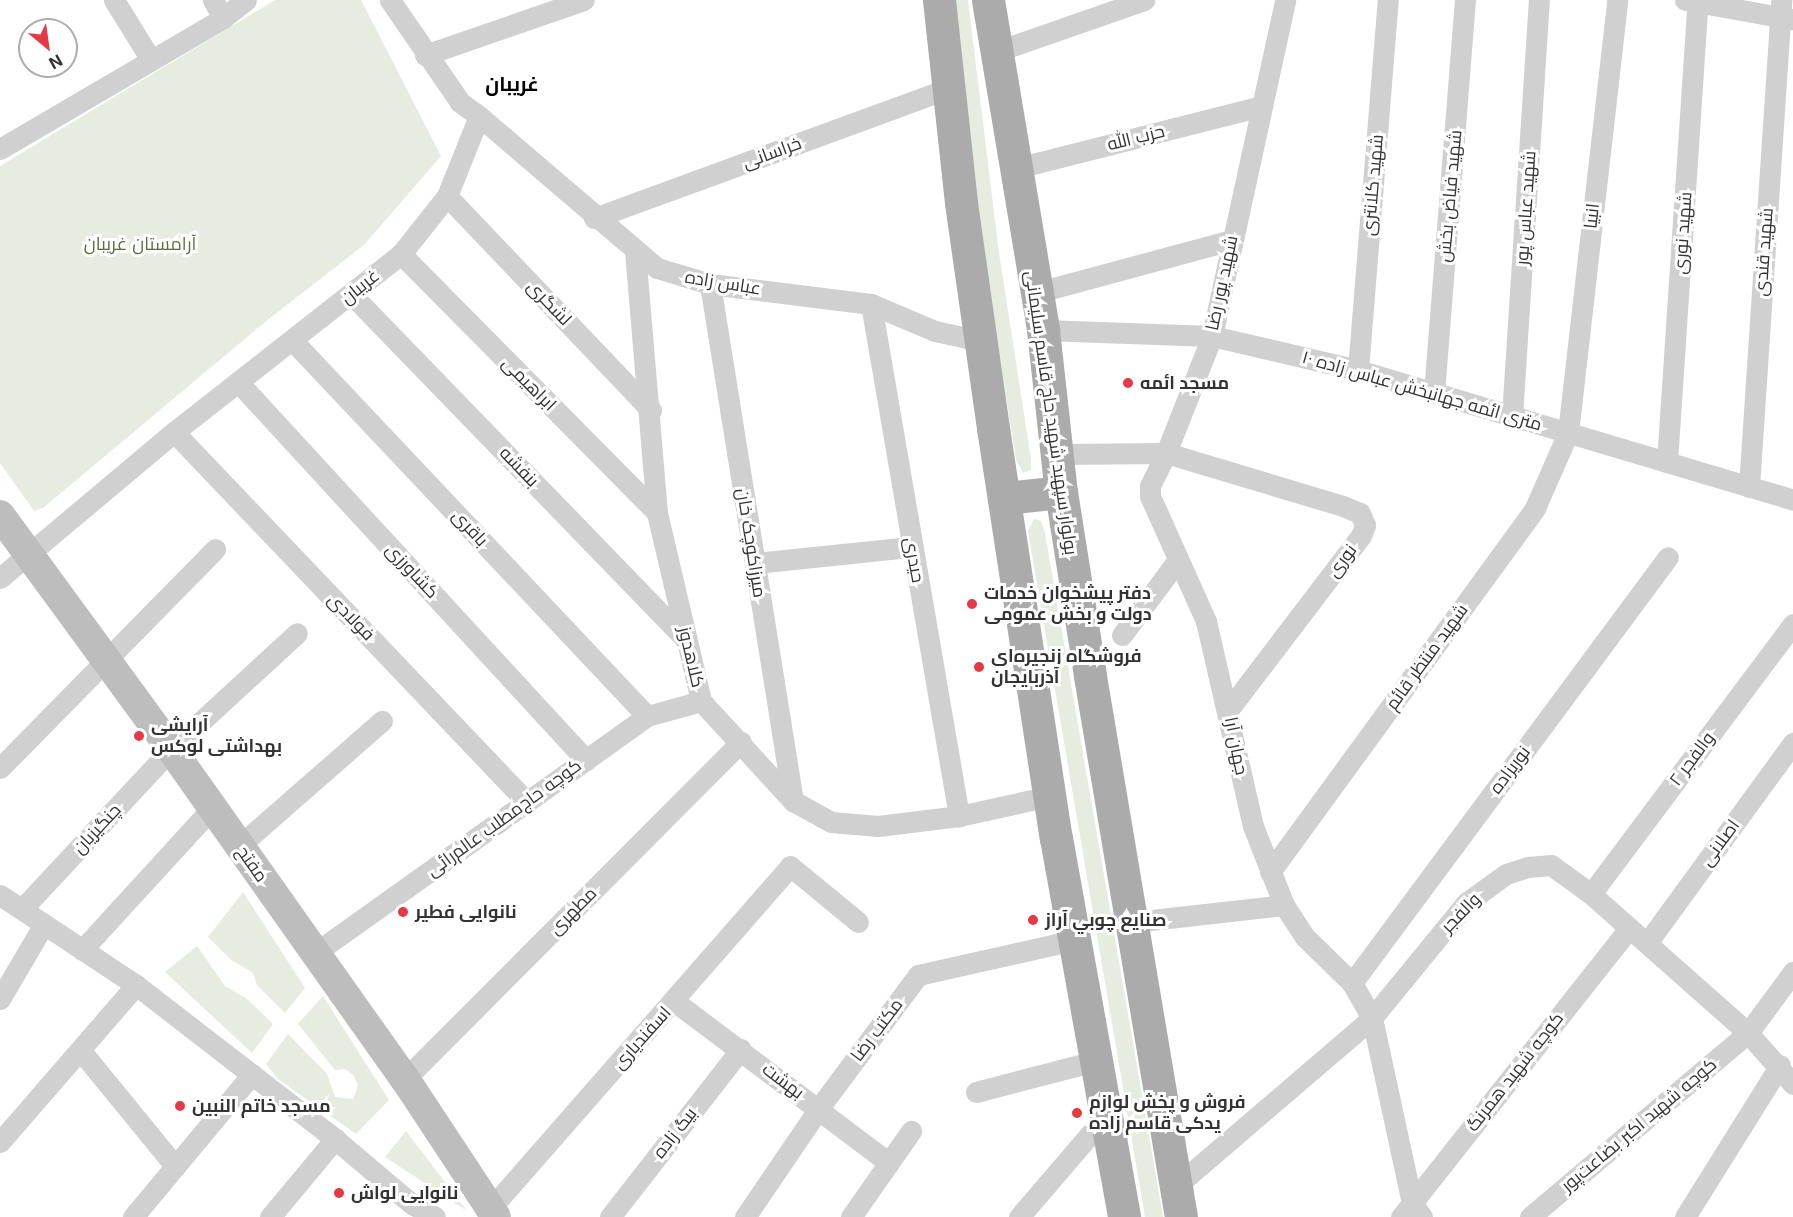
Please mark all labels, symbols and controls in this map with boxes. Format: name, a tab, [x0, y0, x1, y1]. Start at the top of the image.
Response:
north arrow	[18, 18, 78, 78]
text: N	[46, 50, 66, 74]
district label: غریبان	[485, 72, 539, 96]
street label: حزب الله	[1105, 120, 1167, 156]
street label: شهید فیاض بخش	[1433, 129, 1467, 263]
street label: خراسانی	[740, 132, 804, 174]
street label: شهید کلانتری	[1358, 133, 1388, 237]
street label: شهید عباس پور	[1511, 150, 1541, 266]
street label: شهید نوری	[1669, 191, 1697, 275]
street label: انبیا	[1580, 202, 1604, 230]
street label: شهید قندی	[1750, 207, 1778, 297]
park label: آرامستان غریبان	[84, 233, 196, 255]
street label: شهید پور رضا	[1201, 234, 1243, 332]
street label: غریبان	[336, 265, 384, 309]
street label: عباس زاده	[683, 266, 763, 300]
street label: بولوار سپهبد شهید حاج قاسم سلیمانی	[1020, 270, 1082, 556]
street label: لشگری	[522, 276, 576, 330]
street label: ۱۰ متری ائمه جهانبخش عباس زاده	[1300, 346, 1544, 436]
street label: ابراهیمی	[497, 352, 561, 416]
place label: مسجد ائمه	[1140, 372, 1229, 394]
marker: مسجد ائمه	[1121, 376, 1135, 390]
street label: بنفشه	[495, 442, 543, 492]
street label: میرزاکوچک خان	[732, 487, 770, 599]
street label: باقری	[448, 505, 492, 551]
street label: حیدری	[899, 536, 929, 584]
street label: کشاورزی	[381, 539, 443, 603]
street label: نوری	[1323, 540, 1361, 582]
place label: دفتر پیشخوان خدمات دولت و بخش عمومی	[984, 583, 1152, 626]
street label: فولادی	[323, 589, 379, 645]
marker: دفتر پیشخوان خدمات دولت و بخش عمومی	[965, 597, 979, 611]
street label: شهید منتظر قائم	[1381, 600, 1473, 714]
street label: کلاهدوز	[674, 624, 708, 690]
place label: فروشگاه زنجیره‌ای آذربایجان	[991, 646, 1142, 688]
marker: فروشگاه زنجیره‌ای آذربایجان	[972, 660, 986, 674]
place label: آرایشی بهداشتی لوکس	[151, 715, 282, 758]
street label: جهان آرا	[1220, 715, 1252, 777]
street label: والفجر ۲	[1665, 728, 1719, 790]
marker: آرایشی بهداشتی لوکس	[132, 729, 146, 743]
street label: نوریزاده	[1485, 742, 1535, 798]
street label: کوچه حاج‌مطلب عالم‌رائی	[422, 755, 586, 881]
street label: چنگیزیان	[68, 799, 126, 859]
street label: اصلانی	[1696, 815, 1744, 871]
street label: مفتح	[232, 842, 272, 886]
street label: مطهری	[545, 883, 601, 939]
street label: والفجر	[1437, 888, 1485, 938]
place label: نانوایی فطیر	[415, 901, 516, 923]
marker: نانوایی فطیر	[396, 905, 410, 919]
place label: صنايع چوبي آراز	[1045, 909, 1166, 931]
marker: صنايع چوبي آراز	[1026, 913, 1040, 927]
street label: مکتب رضا	[846, 994, 908, 1066]
street label: اسفندیاری	[608, 1002, 676, 1074]
street label: کوچه شهید همرنگ	[1462, 1008, 1568, 1136]
street label: کوچه شهید اکبر بضاعت‌پور	[1557, 1054, 1721, 1196]
street label: بهشت	[758, 1058, 808, 1104]
place label: فروش و پخش لوازم یدکی قاسم زاده	[1089, 1092, 1246, 1134]
place label: مسجد خاتم النبین	[192, 1095, 331, 1117]
marker: مسجد خاتم النبین	[173, 1099, 187, 1113]
street label: بیگ زاده	[648, 1103, 702, 1163]
marker: فروش و پخش لوازم یدکی قاسم زاده	[1070, 1106, 1084, 1120]
place label: نانوایی لواش	[351, 1182, 458, 1204]
marker: نانوایی لواش	[332, 1186, 346, 1200]

